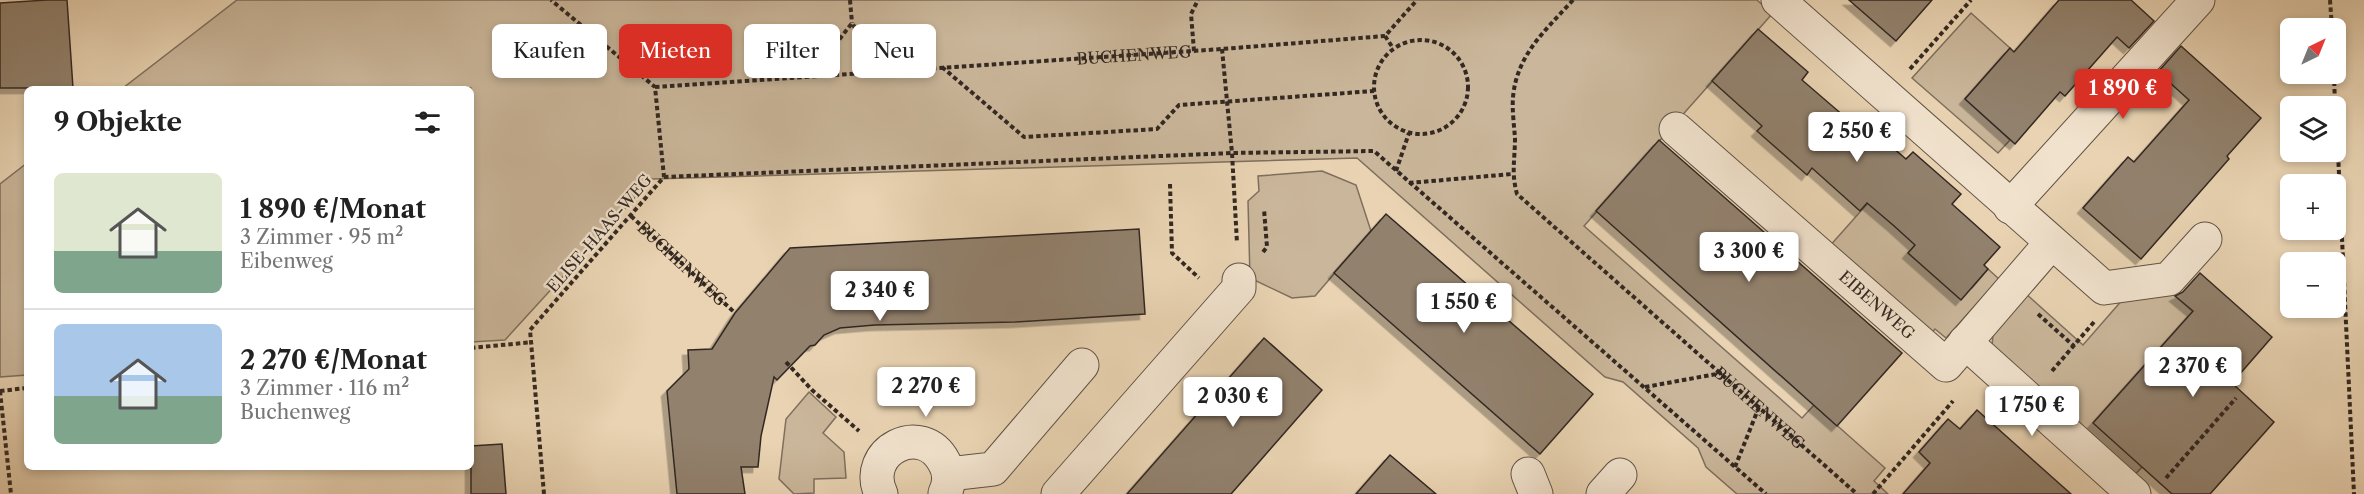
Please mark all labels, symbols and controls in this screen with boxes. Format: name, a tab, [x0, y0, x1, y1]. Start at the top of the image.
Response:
north arrow	[2280, 18, 2346, 84]
map controls	[2280, 18, 2346, 318]
chip: Kaufen	[492, 24, 607, 78]
chip: Mieten	[619, 24, 732, 78]
chip: Filter	[744, 24, 840, 78]
chip: Neu	[852, 24, 936, 78]
street label: BUCHENWEG	[1076, 41, 1192, 69]
pin: 1 890 €	[2068, 69, 2178, 120]
text: 1 890 €	[2089, 76, 2157, 100]
button: layers	[2280, 96, 2346, 162]
text: 9 Objekte	[54, 106, 182, 138]
icon: filters	[411, 106, 444, 139]
pin: 2 550 €	[1802, 112, 1912, 163]
text: 2 550 €	[1822, 119, 1892, 143]
street label: ELISE-HAAS-WEG	[542, 170, 656, 296]
button: +	[2280, 174, 2346, 240]
text: 1 890 €/Monat	[240, 193, 426, 225]
icon: home	[102, 197, 174, 269]
street label: BUCHENWEG	[633, 217, 731, 310]
text: 3 Zimmer · 95 m²	[240, 225, 403, 249]
pin: 3 300 €	[1694, 232, 1804, 283]
text: 3 300 €	[1714, 239, 1784, 263]
text: Eibenweg	[240, 249, 333, 273]
button: −	[2280, 252, 2346, 318]
street label: EIBENWEG	[1835, 266, 1919, 343]
pin: 2 340 €	[825, 271, 935, 322]
text: 2 340 €	[845, 278, 915, 302]
pin: 1 550 €	[1409, 283, 1519, 334]
text: 1 550 €	[1431, 290, 1497, 314]
text: 2 270 €/Monat	[240, 344, 427, 376]
pin: 2 370 €	[2138, 347, 2248, 398]
icon: home	[102, 348, 174, 420]
text: 2 370 €	[2158, 354, 2228, 378]
street label: BUCHENWEG	[1709, 362, 1809, 453]
pin: 2 270 €	[871, 367, 981, 418]
text: 2 270 €	[891, 374, 961, 398]
text: 3 Zimmer · 116 m²	[240, 376, 409, 400]
pin: 2 030 €	[1178, 377, 1288, 428]
text: 2 030 €	[1197, 384, 1269, 408]
pin: 1 750 €	[1977, 386, 2087, 437]
text: 1 750 €	[1999, 393, 2065, 417]
text: Buchenweg	[240, 400, 350, 424]

